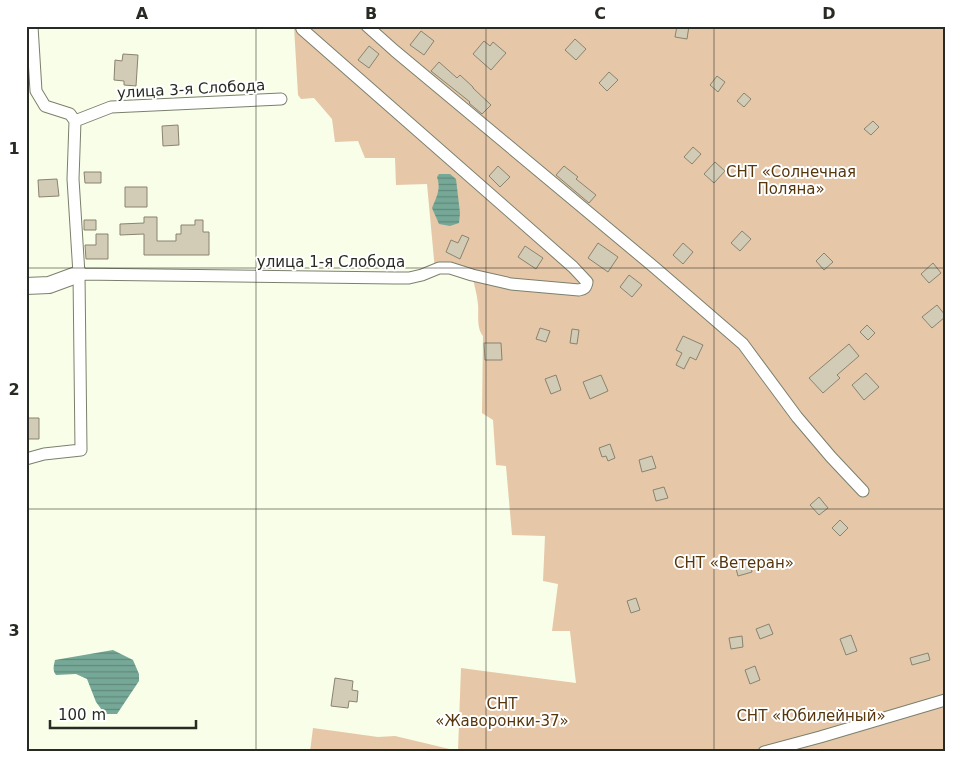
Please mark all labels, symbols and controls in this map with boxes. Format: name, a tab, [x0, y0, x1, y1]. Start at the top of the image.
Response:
text: A	[136, 4, 149, 23]
text: B	[365, 4, 377, 23]
text: C	[594, 4, 606, 23]
text: D	[822, 4, 836, 23]
street label: улица 3-я Слобода	[116, 76, 266, 102]
text: 1	[8, 139, 20, 158]
park label: СНТ «Солнечная Поляна»	[726, 163, 856, 198]
street label: улица 1-я Слобода	[257, 253, 405, 271]
text: 2	[8, 380, 20, 399]
park label: СНТ «Ветеран»	[674, 554, 794, 572]
text: 3	[8, 621, 20, 640]
park label: СНТ «Жаворонки-37»	[435, 695, 569, 730]
scale bar	[50, 698, 196, 730]
text: 100 m	[58, 706, 106, 724]
park label: СНТ «Юбилейный»	[736, 707, 886, 725]

